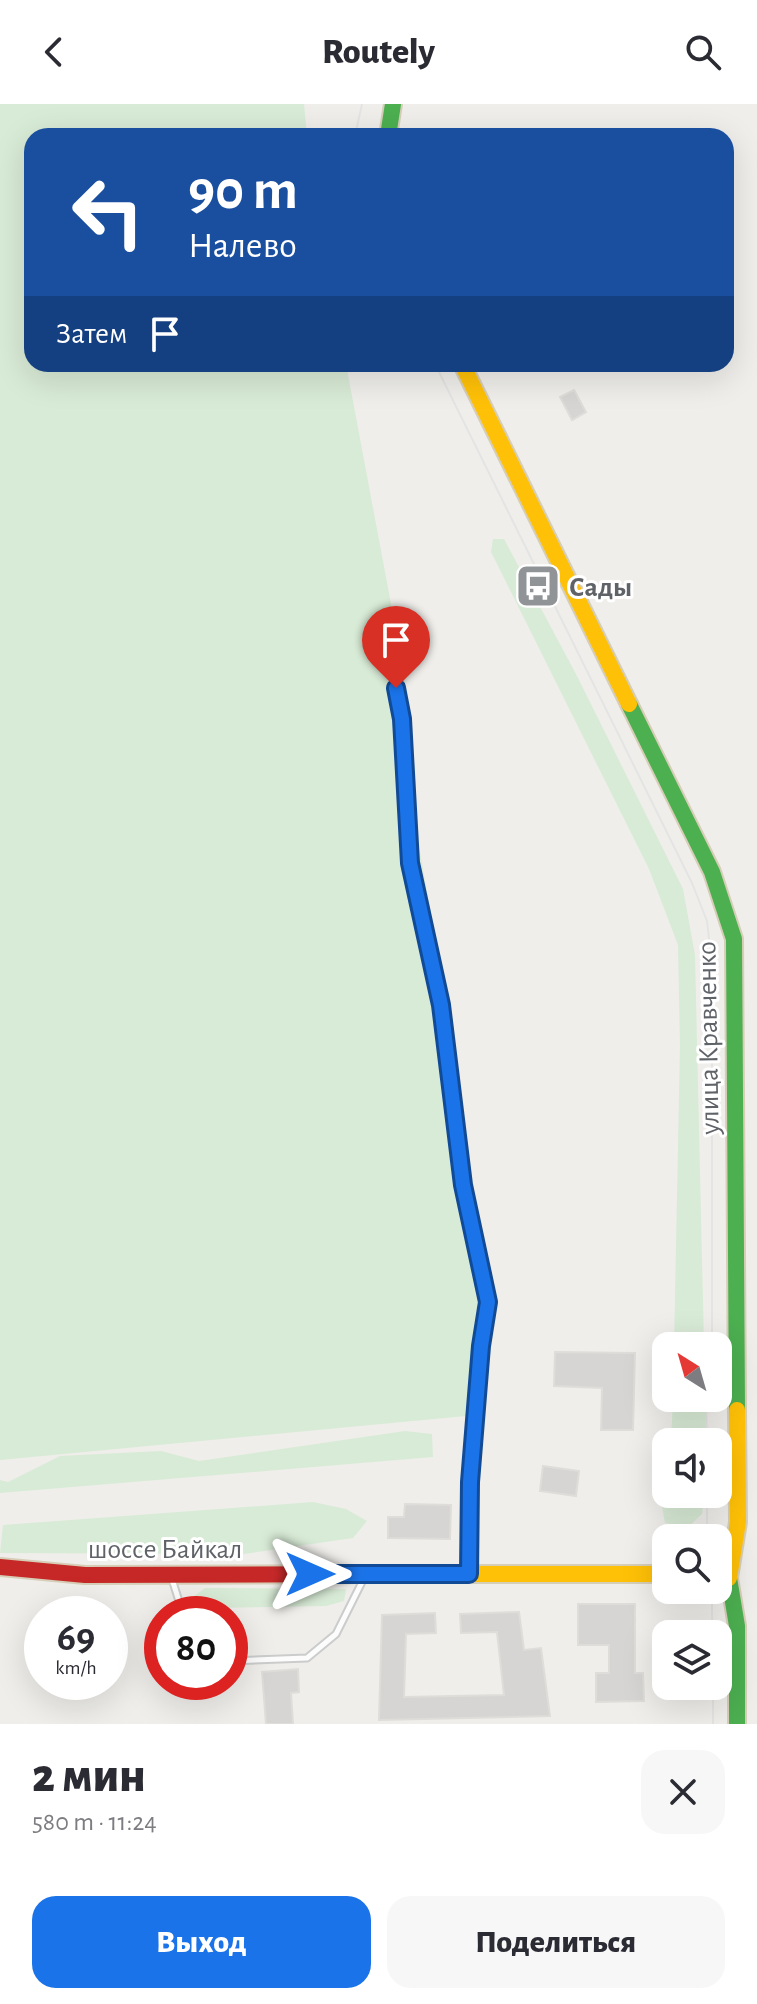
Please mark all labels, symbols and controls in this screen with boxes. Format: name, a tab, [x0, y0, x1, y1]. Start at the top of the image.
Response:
icon: back	[32, 30, 76, 74]
icon: search	[681, 30, 725, 74]
text: Routely	[322, 34, 435, 70]
icon: left	[56, 160, 160, 264]
text: 90 m	[188, 163, 298, 219]
text: Налево	[188, 228, 297, 264]
icon: arrive	[143, 312, 187, 356]
text: Затем	[56, 319, 127, 349]
bus stop icon: Сады	[514, 562, 562, 610]
place label: Сады	[569, 574, 632, 602]
pin	[362, 606, 430, 688]
icon: arrive	[374, 618, 418, 662]
street label: улица Кравченко	[693, 941, 725, 1136]
north arrow	[652, 1332, 732, 1412]
map controls	[652, 1332, 732, 1700]
button: sound	[652, 1428, 732, 1508]
button: search	[652, 1524, 732, 1604]
position arrow	[268, 1532, 352, 1616]
street label: шоссе Байкал	[88, 1536, 242, 1564]
speed limit sign: 80	[144, 1596, 248, 1700]
text: 69	[57, 1618, 95, 1658]
button: layers	[652, 1620, 732, 1700]
text: km/h	[55, 1658, 97, 1678]
button: close	[641, 1750, 725, 1834]
text: 2 мин	[32, 1753, 146, 1801]
text: 580 m · 11:24	[32, 1809, 157, 1835]
button: Выход	[32, 1896, 371, 1988]
button: Поделиться	[387, 1896, 725, 1988]

